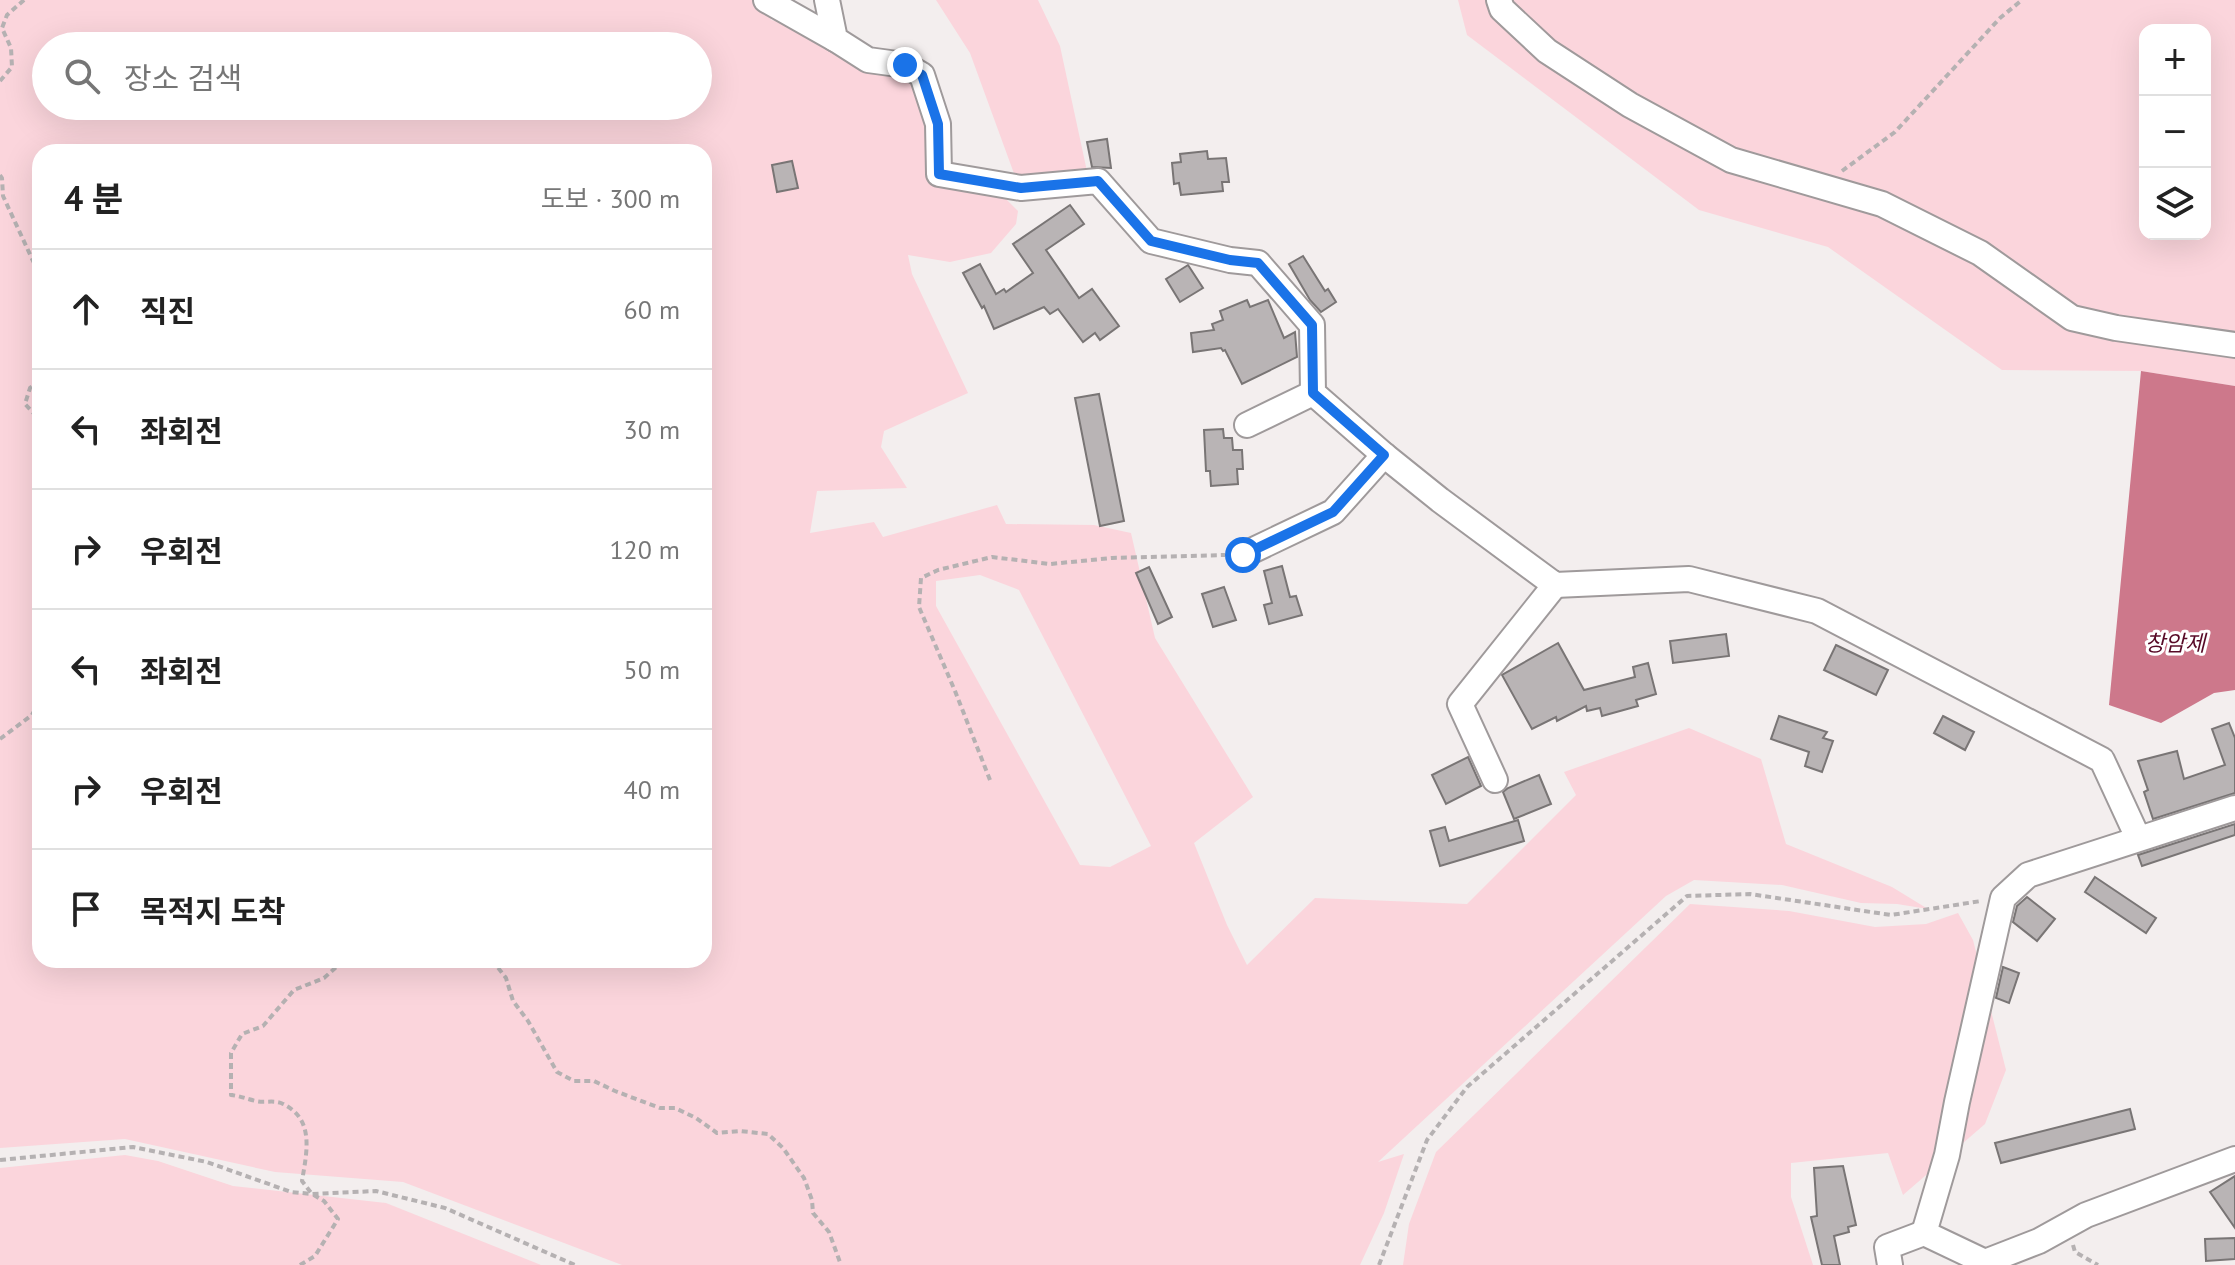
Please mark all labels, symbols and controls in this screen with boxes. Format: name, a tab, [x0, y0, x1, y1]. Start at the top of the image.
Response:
map controls	[2139, 24, 2211, 240]
button: +	[2139, 24, 2211, 96]
search box	[32, 32, 712, 120]
route end	[887, 47, 923, 83]
icon: search	[60, 54, 104, 98]
text: 장소 검색	[124, 58, 242, 97]
button: −	[2139, 96, 2211, 168]
button: layers	[2139, 168, 2211, 240]
text: 4 분	[64, 176, 123, 220]
text: 도보 · 300 m	[541, 182, 680, 215]
icon: ahead	[64, 287, 108, 331]
text: 직진	[140, 291, 195, 330]
text: 60 m	[624, 293, 680, 326]
icon: left	[64, 407, 108, 451]
text: 좌회전	[140, 411, 223, 450]
text: 30 m	[624, 413, 680, 446]
icon: right	[64, 527, 108, 571]
text: 우회전	[140, 531, 223, 570]
text: 120 m	[609, 533, 680, 566]
route start	[1225, 537, 1261, 573]
water label: 창암제	[2145, 629, 2208, 657]
icon: left	[64, 647, 108, 691]
text: 좌회전	[140, 651, 223, 690]
text: 50 m	[624, 653, 680, 686]
icon: right	[64, 767, 108, 811]
text: 우회전	[140, 771, 223, 810]
text: 40 m	[624, 773, 680, 806]
icon: arrive	[64, 887, 108, 931]
text: 목적지 도착	[140, 891, 286, 930]

